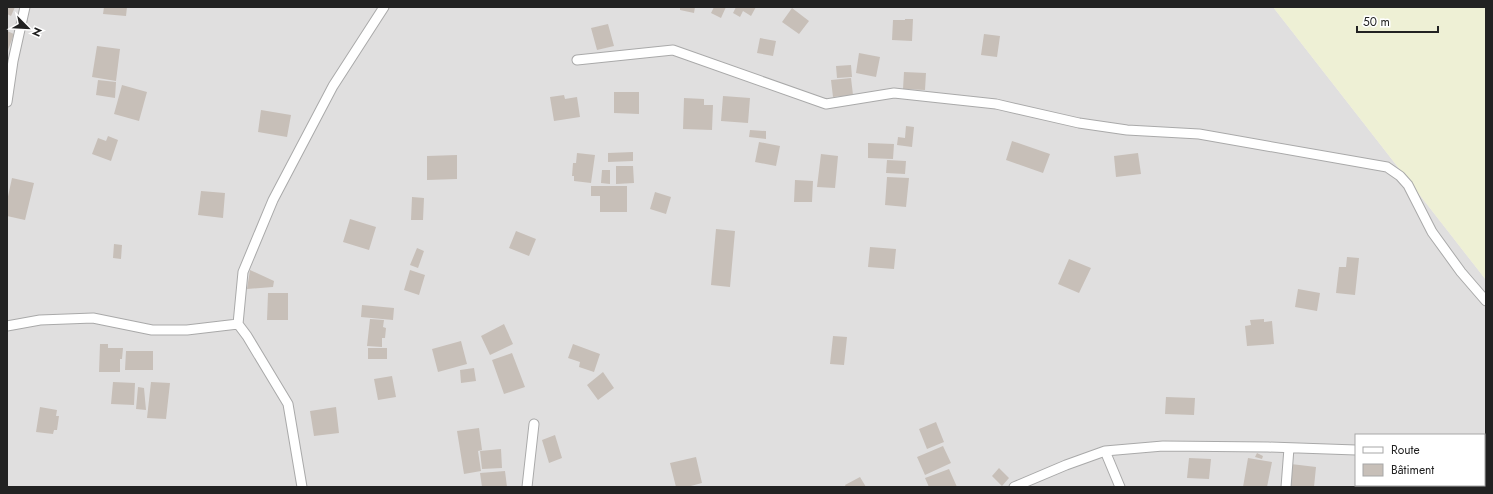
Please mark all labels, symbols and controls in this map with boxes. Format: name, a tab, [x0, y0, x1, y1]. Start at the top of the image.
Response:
north arrow	[8, 8, 48, 48]
scale bar	[1357, 8, 1438, 34]
text: 50 m	[1363, 13, 1390, 31]
text: N	[28, 25, 46, 39]
legend	[1355, 434, 1485, 486]
text: Route	[1391, 441, 1420, 459]
text: Bâtiment	[1391, 461, 1434, 479]

